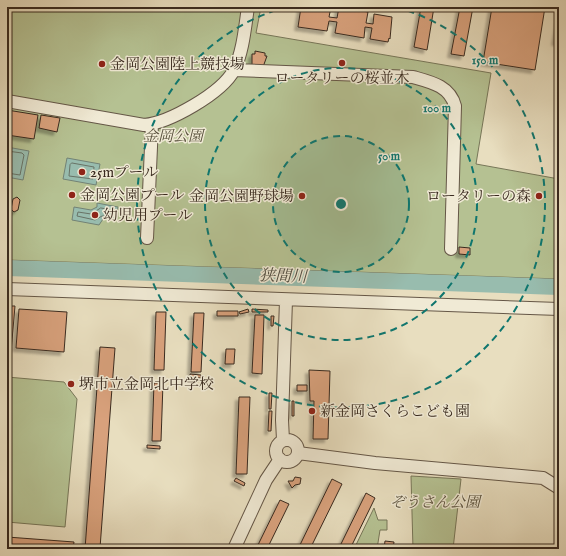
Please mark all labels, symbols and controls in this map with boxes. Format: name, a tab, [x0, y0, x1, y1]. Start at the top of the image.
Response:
text: 150 m	[472, 53, 499, 68]
place label: 金岡公園陸上競技場	[110, 55, 245, 74]
marker: ロータリーの桜並木	[337, 58, 347, 68]
marker: 金岡公園陸上競技場	[97, 59, 107, 69]
place label: ロータリーの桜並木	[274, 69, 410, 88]
text: 100 m	[423, 101, 452, 116]
park label: 金岡公園	[143, 127, 206, 146]
text: 50 m	[378, 149, 401, 164]
place label: 25mプール	[90, 163, 158, 182]
marker: 25mプール	[77, 167, 87, 177]
place label: 金岡公園プール	[80, 186, 184, 205]
place label: 金岡公園野球場	[189, 187, 294, 206]
place label: ロータリーの森	[426, 187, 531, 206]
marker: 金岡公園プール	[67, 190, 77, 200]
marker: 金岡公園野球場	[297, 191, 307, 201]
marker: ロータリーの森	[534, 191, 544, 201]
centre of rings	[334, 197, 348, 211]
place label: 幼児用プール	[103, 206, 192, 225]
marker: 幼児用プール	[90, 210, 100, 220]
water label: 狭間川	[259, 266, 309, 288]
place label: 堺市立金岡北中学校	[79, 375, 214, 394]
marker: 堺市立金岡北中学校	[66, 379, 76, 389]
place label: 新金岡さくらこども園	[320, 402, 470, 421]
marker: 新金岡さくらこども園	[307, 406, 317, 416]
park label: ぞうさん公園	[390, 493, 483, 512]

